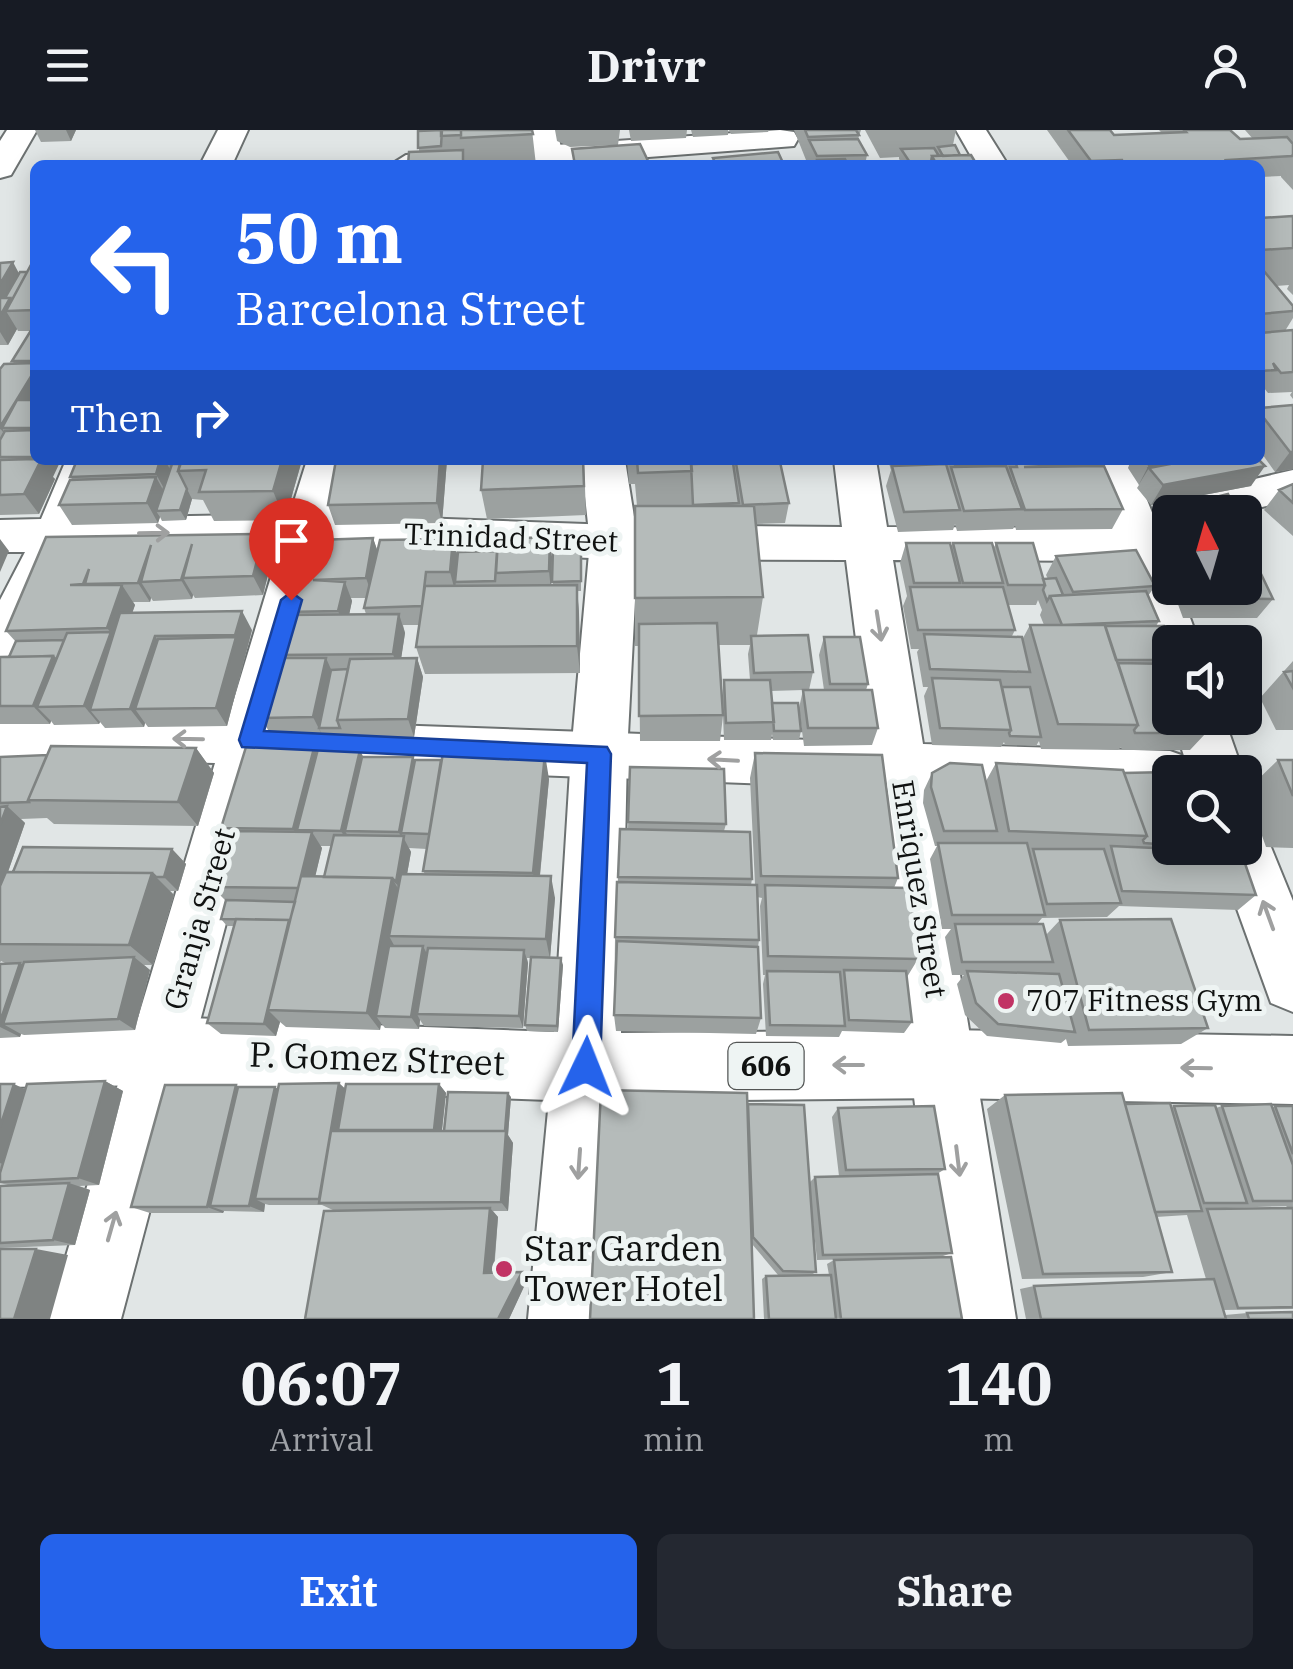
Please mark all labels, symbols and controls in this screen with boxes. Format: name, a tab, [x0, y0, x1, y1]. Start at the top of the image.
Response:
text: Drivr	[587, 36, 706, 94]
icon: menu	[40, 38, 95, 93]
icon: person	[1198, 38, 1253, 93]
text: 50 m	[235, 191, 403, 282]
icon: left	[70, 200, 200, 330]
text: Barcelona Street	[235, 279, 586, 337]
icon: right	[183, 390, 238, 445]
text: Then	[70, 393, 163, 442]
north arrow	[1152, 495, 1262, 605]
map controls	[1152, 495, 1262, 865]
pin	[249, 498, 334, 601]
icon: arrive	[264, 513, 319, 568]
street label: Trinidad Street	[403, 513, 619, 560]
one-way arrow	[138, 523, 170, 542]
one-way arrow	[870, 609, 888, 641]
button: sound	[1152, 625, 1262, 735]
one-way arrow	[173, 730, 206, 748]
one-way arrow	[707, 750, 739, 769]
button: search	[1152, 755, 1262, 865]
street label: Enriquez Street	[884, 777, 957, 1000]
street label: Granja Street	[154, 823, 243, 1014]
one-way arrow	[1258, 900, 1276, 931]
place label: 707 Fitness Gym	[1026, 980, 1263, 1019]
marker: 707 Fitness Gym	[995, 990, 1017, 1012]
position arrow	[534, 1015, 638, 1119]
street label: P. Gomez Street	[248, 1031, 506, 1085]
road number: 606	[728, 1043, 804, 1089]
one-way arrow	[832, 1056, 864, 1074]
one-way arrow	[1180, 1059, 1212, 1078]
one-way arrow	[949, 1144, 968, 1177]
one-way arrow	[569, 1148, 588, 1180]
one-way arrow	[104, 1210, 122, 1242]
place label: Star Garden Tower Hotel	[524, 1225, 723, 1311]
marker: Star Garden Tower Hotel	[493, 1258, 515, 1280]
text: 06:07	[240, 1343, 403, 1422]
text: 1	[656, 1343, 692, 1422]
text: 140	[945, 1343, 1053, 1422]
text: Arrival	[269, 1418, 374, 1460]
text: min	[643, 1418, 704, 1460]
text: m	[983, 1418, 1014, 1460]
button: Exit	[40, 1534, 637, 1649]
button: Share	[657, 1534, 1253, 1649]

